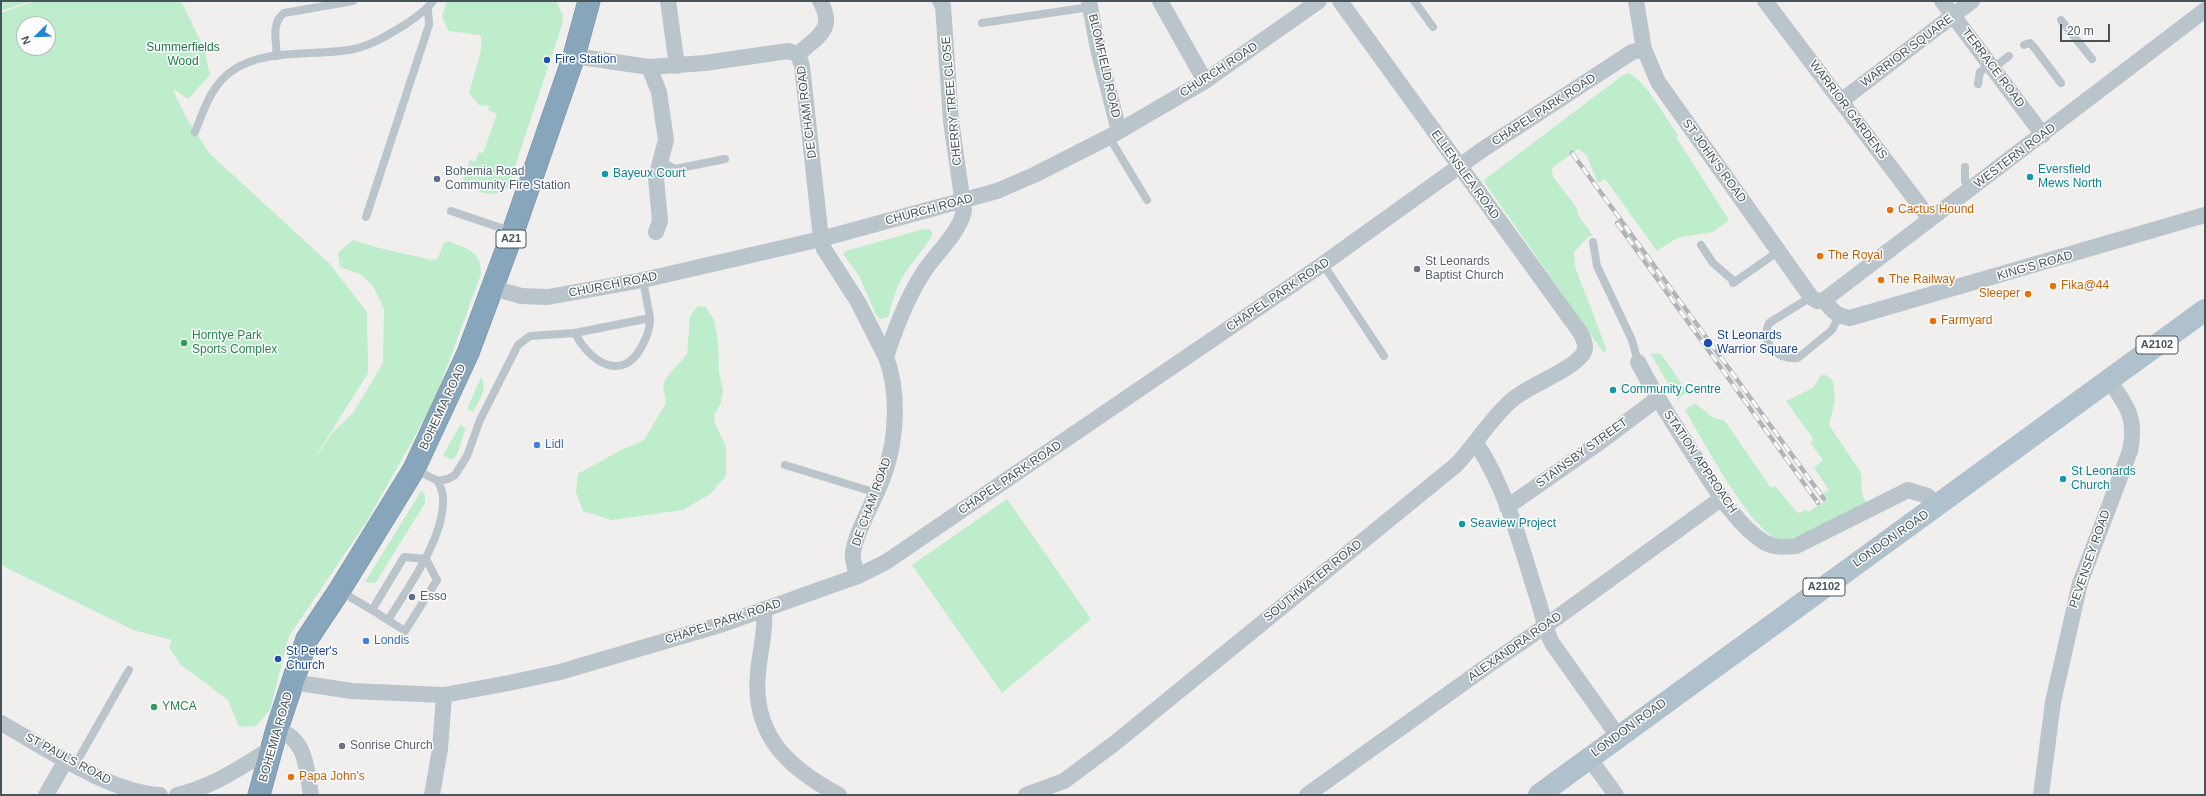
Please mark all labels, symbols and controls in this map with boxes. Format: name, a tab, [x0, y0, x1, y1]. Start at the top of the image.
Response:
street label: WARRIOR SQUARE	[1858, 12, 1956, 90]
street label: BLOMFIELD ROAD	[1085, 13, 1123, 119]
north arrow	[16, 16, 56, 56]
scale bar	[2062, 16, 2112, 42]
text: 20 m	[2067, 24, 2094, 38]
street label: TERRACE ROAD	[1959, 26, 2027, 110]
text: N	[19, 34, 33, 46]
street label: CHERRY TREE CLOSE	[939, 36, 965, 166]
street label: CHURCH ROAD	[1177, 39, 1261, 101]
park label: Summerfields Wood	[146, 41, 220, 69]
place label: Fire Station	[555, 53, 616, 67]
marker: Fire Station	[542, 55, 552, 65]
street label: WARRIOR GARDENS	[1806, 58, 1890, 162]
street label: DE CHAM ROAD	[794, 65, 820, 159]
street label: CHAPEL PARK ROAD	[1489, 71, 1599, 149]
street label: ST JOHN'S ROAD	[1679, 116, 1749, 206]
street label: WESTERN ROAD	[1972, 121, 2058, 191]
street label: ELLENSLEA ROAD	[1428, 128, 1502, 222]
place label: Eversfield Mews North	[2038, 163, 2102, 191]
place label: Bohemia Road Community Fire Station	[445, 165, 570, 193]
place label: Bayeux Court	[613, 167, 686, 181]
marker: Bayeux Court	[600, 169, 610, 179]
marker: Eversfield Mews North	[2025, 172, 2035, 182]
marker: Bohemia Road Community Fire Station	[432, 174, 442, 184]
street label: CHURCH ROAD	[884, 191, 974, 229]
place label: Cactus Hound	[1898, 203, 1974, 217]
marker: Cactus Hound	[1885, 205, 1895, 215]
road number: A21	[496, 230, 526, 248]
street label: KING'S ROAD	[1996, 248, 2074, 284]
place label: The Royal	[1828, 249, 1883, 263]
marker: The Royal	[1815, 251, 1825, 261]
street label: CHAPEL PARK ROAD	[1224, 255, 1332, 335]
place label: St Leonards Baptist Church	[1425, 255, 1504, 283]
marker: St Leonards Baptist Church	[1412, 264, 1422, 274]
street label: CHURCH ROAD	[567, 269, 659, 301]
place label: The Railway	[1889, 273, 1955, 287]
marker: The Railway	[1876, 275, 1886, 285]
place label: Fika@44	[2061, 279, 2109, 293]
marker: Fika@44	[2048, 281, 2058, 291]
place label: Sleeper	[1979, 287, 2020, 301]
marker: Sleeper	[2023, 289, 2033, 299]
place label: Farmyard	[1941, 314, 1992, 328]
marker: Farmyard	[1928, 316, 1938, 326]
place label: Horntye Park Sports Complex	[192, 329, 277, 357]
place label: St Leonards Warrior Square	[1717, 329, 1798, 357]
road number: A2102	[2136, 336, 2178, 354]
marker: St Leonards Warrior Square	[1702, 337, 1714, 349]
marker: Horntye Park Sports Complex	[179, 338, 189, 348]
street label: BOHEMIA ROAD	[417, 362, 469, 452]
place label: Community Centre	[1621, 383, 1721, 397]
marker: Community Centre	[1608, 385, 1618, 395]
street label: STATION APPROACH	[1660, 408, 1740, 516]
street label: STAINSBY STREET	[1534, 415, 1630, 491]
place label: Lidl	[545, 438, 564, 452]
street label: CHAPEL PARK ROAD	[956, 438, 1064, 518]
marker: Lidl	[532, 440, 542, 450]
street label: DE CHAM ROAD	[849, 456, 895, 548]
place label: St Leonards Church	[2071, 465, 2136, 493]
marker: St Leonards Church	[2058, 474, 2068, 484]
street label: LONDON ROAD	[1850, 507, 1932, 571]
street label: PEVENSEY ROAD	[2066, 508, 2114, 610]
place label: Seaview Project	[1470, 517, 1556, 531]
marker: Seaview Project	[1457, 519, 1467, 529]
street label: SOUTHWATER ROAD	[1261, 537, 1365, 625]
road number: A2102	[1803, 578, 1845, 596]
place label: Esso	[420, 590, 447, 604]
marker: Esso	[407, 592, 417, 602]
street label: CHAPEL PARK ROAD	[663, 596, 783, 648]
street label: ALEXANDRA ROAD	[1466, 609, 1564, 685]
place label: Londis	[374, 634, 409, 648]
marker: Londis	[361, 636, 371, 646]
place label: St Peter's Church	[286, 645, 338, 673]
marker: St Peter's Church	[273, 654, 283, 664]
street label: BOHEMIA ROAD	[256, 690, 296, 784]
street label: LONDON ROAD	[1589, 696, 1669, 760]
place label: YMCA	[162, 700, 197, 714]
marker: YMCA	[149, 702, 159, 712]
street label: ST PAULS ROAD	[23, 730, 113, 788]
place label: Sonrise Church	[350, 739, 433, 753]
marker: Sonrise Church	[337, 741, 347, 751]
place label: Papa John's	[299, 770, 365, 784]
marker: Papa John's	[286, 772, 296, 782]

